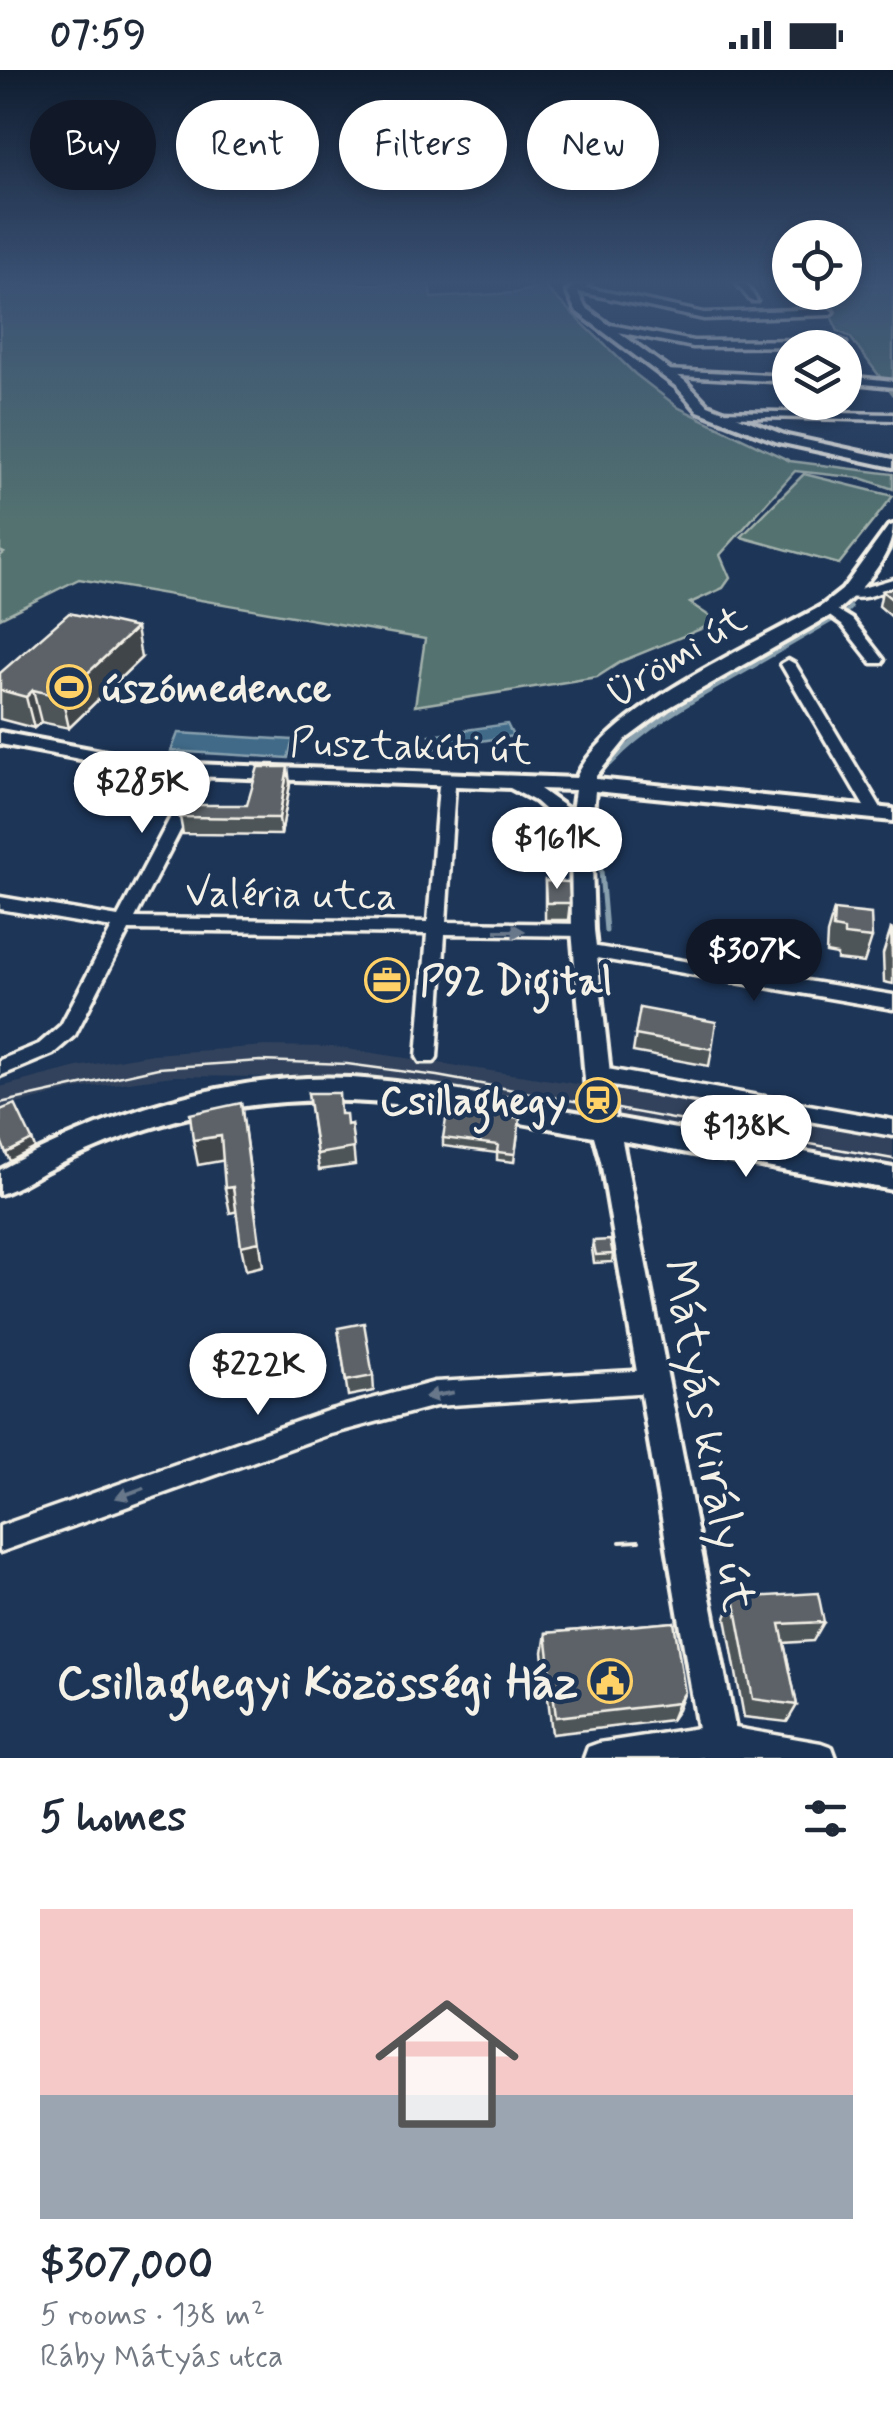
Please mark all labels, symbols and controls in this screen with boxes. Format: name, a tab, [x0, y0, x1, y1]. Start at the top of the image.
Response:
text: 07:59	[50, 11, 146, 60]
chip: Buy	[30, 100, 156, 190]
chip: Rent	[176, 100, 319, 190]
chip: Filters	[339, 100, 507, 190]
chip: New	[527, 100, 659, 190]
map controls	[772, 220, 862, 420]
button: locate	[772, 220, 862, 310]
button: layers	[772, 330, 862, 420]
street label: Ürömi út	[596, 594, 757, 721]
sports icon: úszómedence	[46, 664, 92, 710]
place label: úszómedence	[102, 664, 331, 716]
street label: Pusztakúti út	[289, 718, 533, 778]
pin: $285K	[72, 751, 212, 836]
text: $285K	[96, 762, 188, 804]
pin: $161K	[487, 807, 627, 892]
text: $161K	[514, 818, 600, 860]
street label: Valéria utca	[185, 868, 397, 924]
pin: $307K	[684, 919, 824, 1004]
one-way arrow	[495, 923, 527, 939]
text: $307K	[708, 930, 800, 972]
office icon: P92 Digital	[364, 957, 410, 1003]
place label: P92 Digital	[420, 957, 612, 1014]
place label: Csillaghegy	[380, 1077, 566, 1134]
station icon: Csillaghegy	[575, 1077, 621, 1123]
pin: $138K	[676, 1095, 816, 1180]
text: $138K	[703, 1106, 789, 1148]
street label: Mátyás király út	[646, 1254, 770, 1617]
pin: $222K	[188, 1333, 328, 1418]
text: $222K	[211, 1344, 305, 1386]
one-way arrow	[423, 1388, 454, 1403]
one-way arrow	[114, 1486, 144, 1501]
place label: Csillaghegyi Közösségi Ház	[56, 1653, 578, 1722]
public building icon: Csillaghegyi Közösségi Ház	[587, 1658, 633, 1704]
text: 5 homes	[40, 1791, 186, 1846]
icon: filters	[798, 1791, 853, 1846]
icon: home	[357, 1974, 537, 2154]
text: $307,000	[40, 2239, 213, 2294]
text: 5 rooms · 138 m²	[40, 2294, 265, 2336]
text: Ráby Mátyás utca	[40, 2336, 283, 2378]

